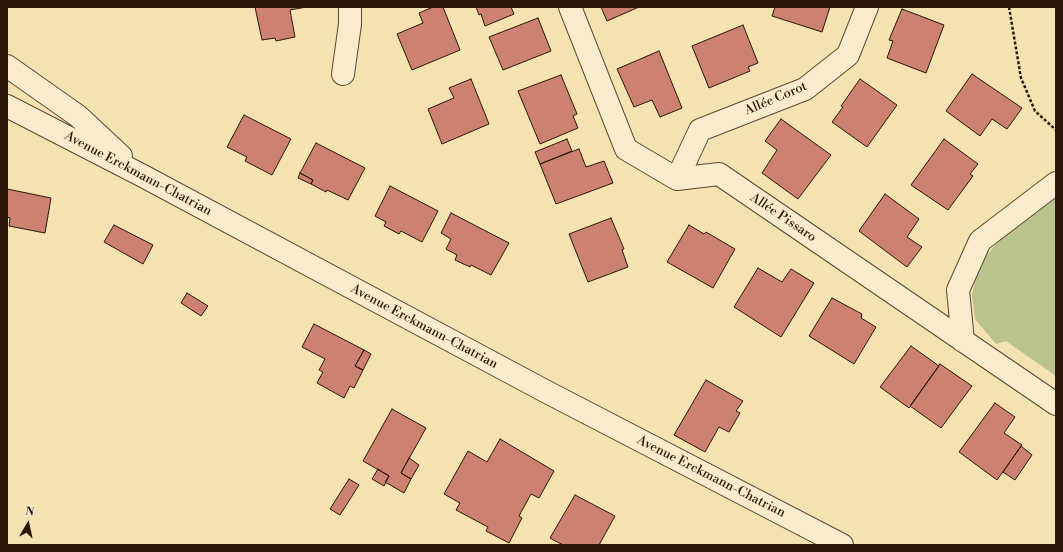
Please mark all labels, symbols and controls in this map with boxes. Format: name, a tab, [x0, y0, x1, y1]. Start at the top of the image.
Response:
street label: Allée Corot	[743, 79, 809, 119]
street label: Avenue Erckmann-Chatrian	[62, 128, 214, 220]
street label: Allée Pissaro	[747, 190, 819, 246]
street label: Avenue Erckmann-Chatrian	[348, 281, 500, 373]
street label: Avenue Erckmann-Chatrian	[634, 433, 788, 521]
north arrow	[8, 504, 48, 544]
text: N	[24, 505, 35, 520]

